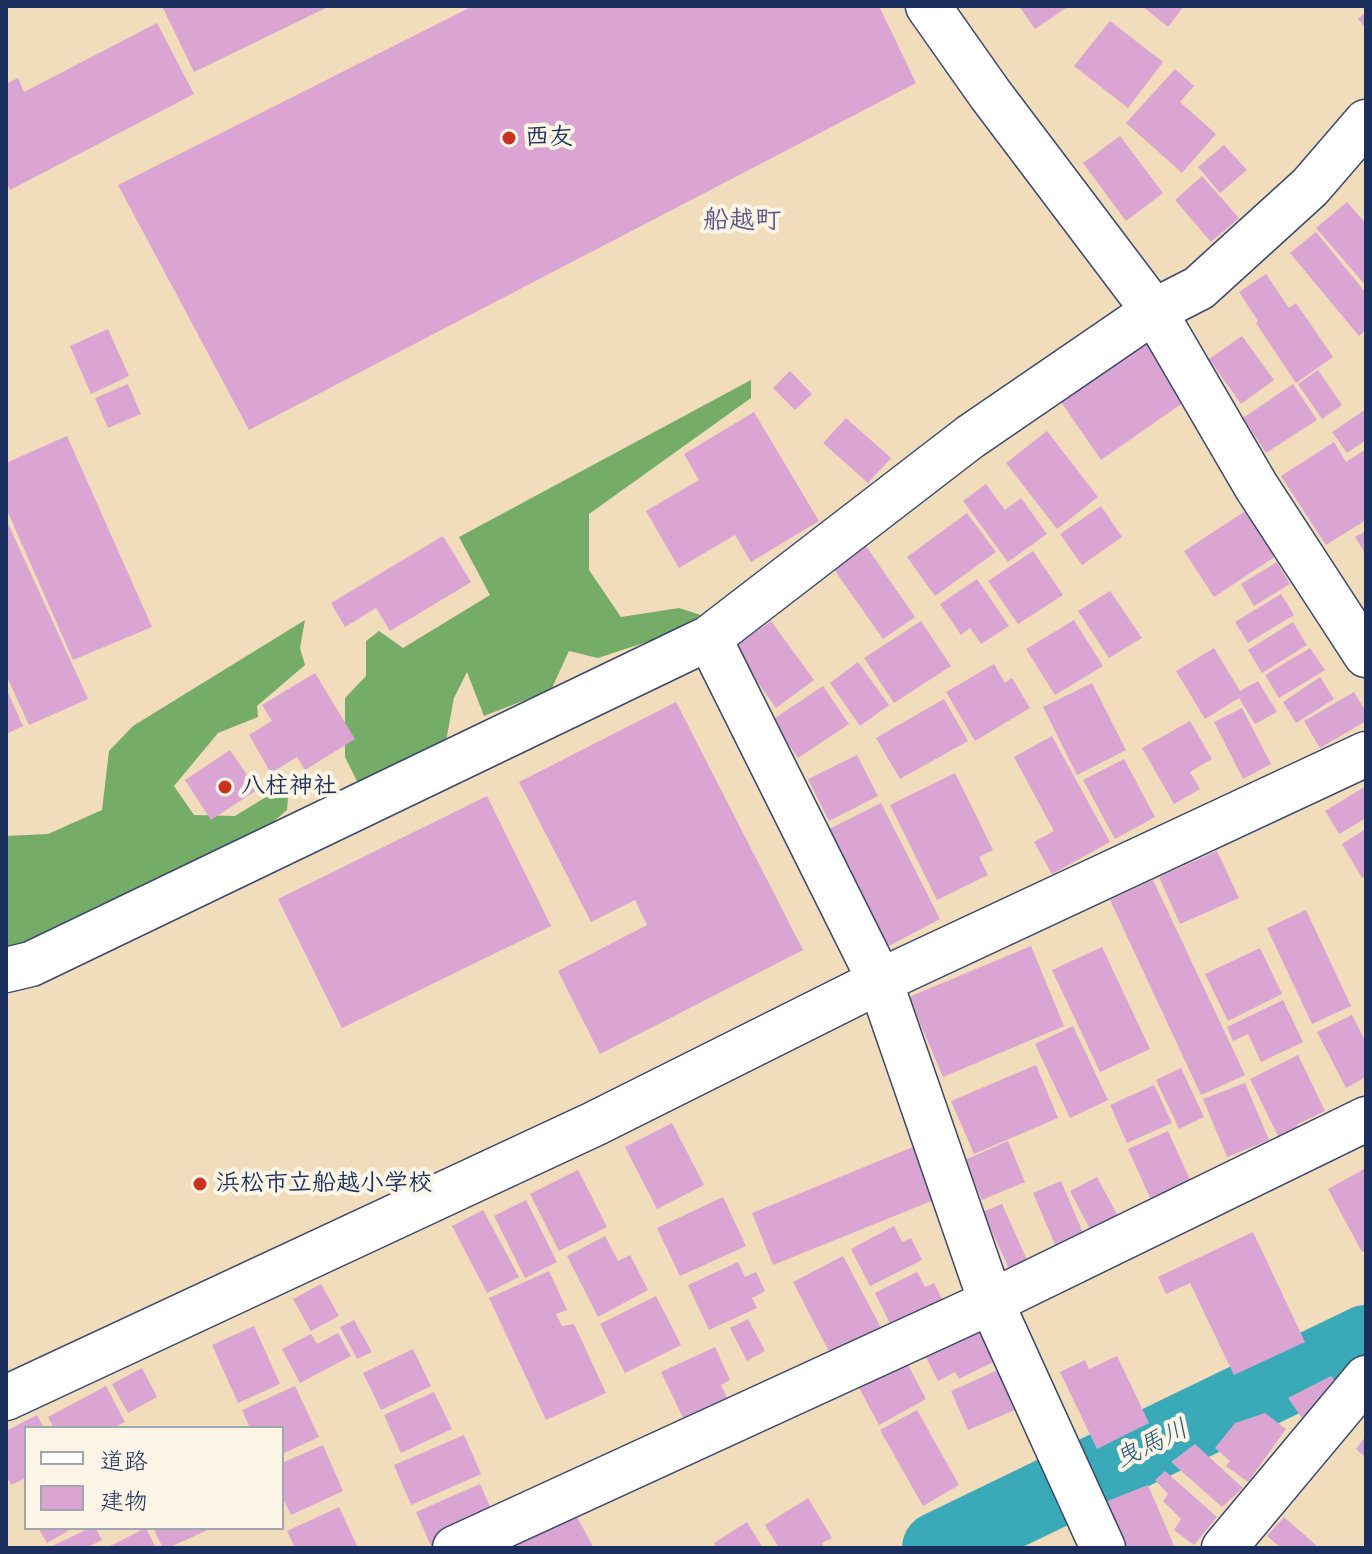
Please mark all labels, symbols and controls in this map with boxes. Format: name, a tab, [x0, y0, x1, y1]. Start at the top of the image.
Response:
place label: 西友	[525, 124, 573, 152]
marker: 西友	[500, 129, 518, 147]
district label: 船越町	[703, 205, 781, 237]
place label: 八柱神社	[241, 773, 337, 801]
marker: 八柱神社	[216, 778, 234, 796]
place label: 浜松市立船越小学校	[216, 1170, 432, 1198]
marker: 浜松市立船越小学校	[191, 1175, 209, 1193]
water label: 曳馬川	[1110, 1414, 1194, 1476]
legend	[24, 1426, 284, 1530]
text: 道路	[100, 1447, 148, 1476]
text: 建物	[100, 1487, 148, 1516]

